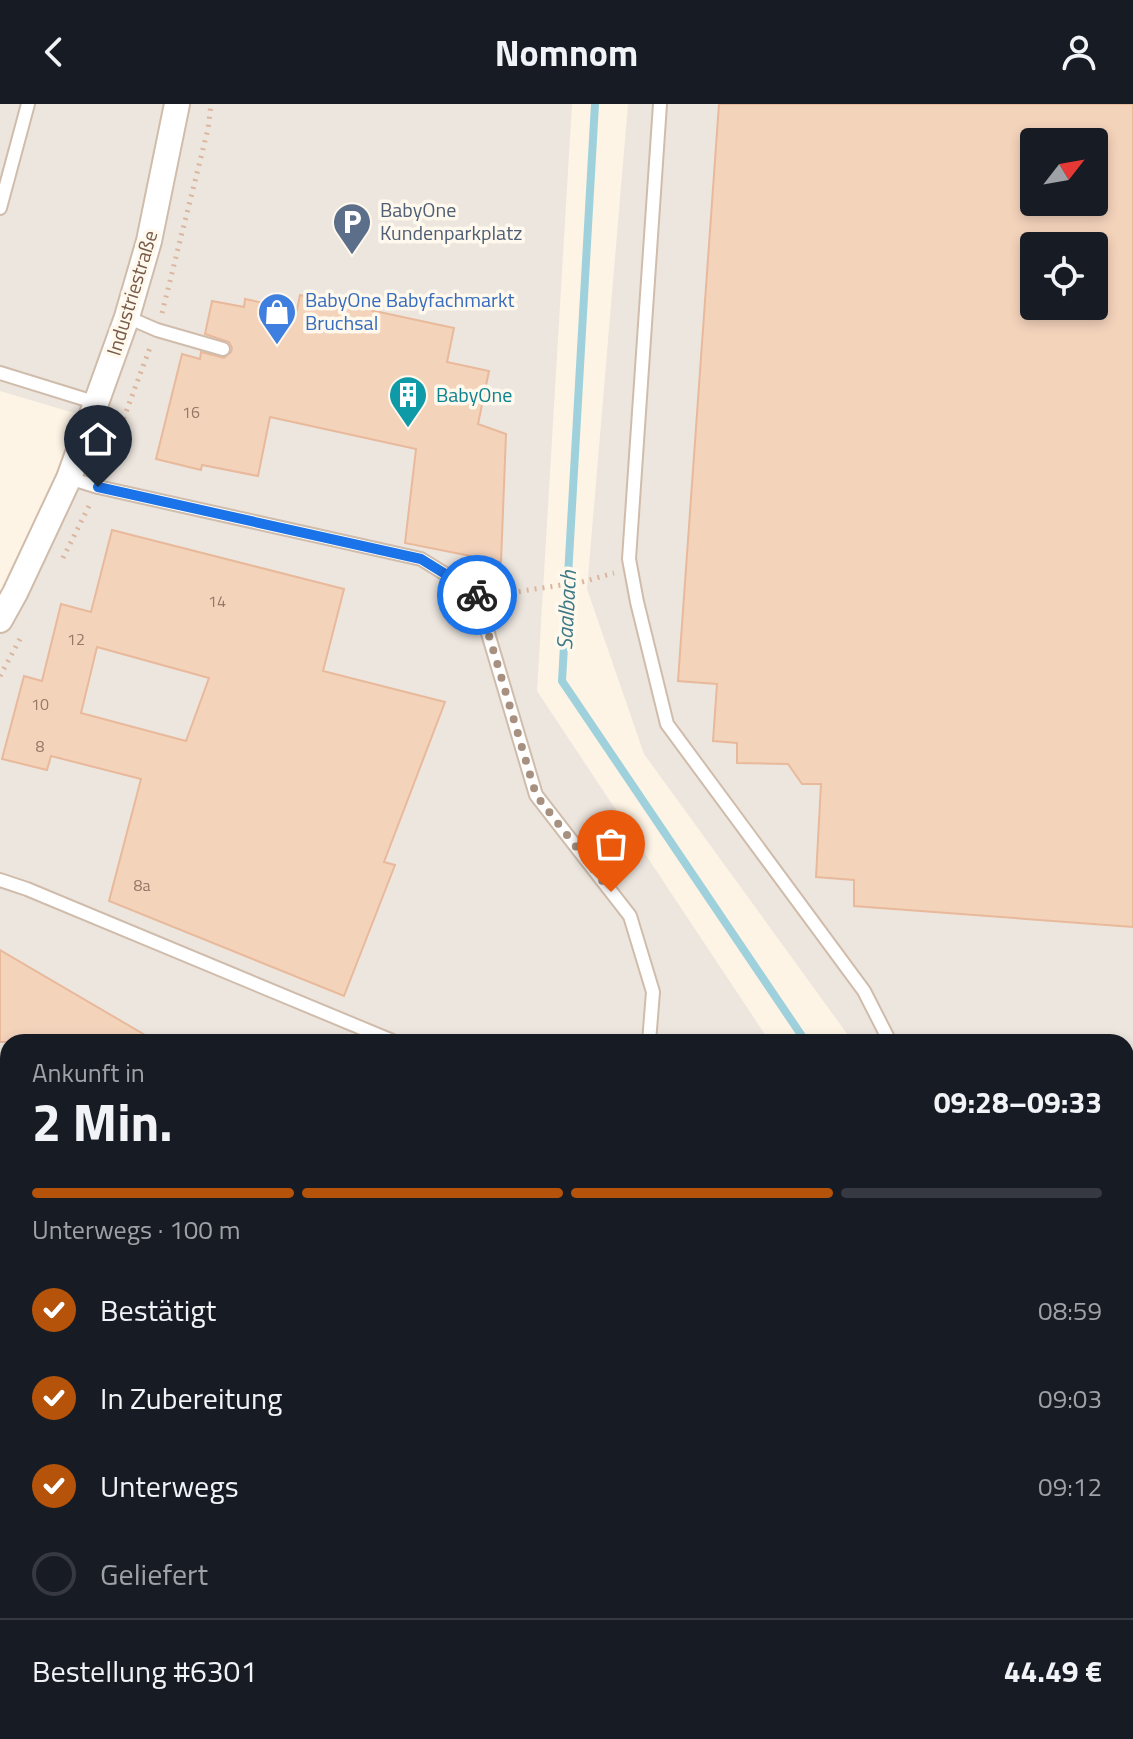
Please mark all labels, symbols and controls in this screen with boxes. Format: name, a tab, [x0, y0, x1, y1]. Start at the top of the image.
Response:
text: Nomnom	[495, 25, 638, 80]
icon: back	[32, 30, 76, 74]
icon: person	[1057, 30, 1101, 74]
north arrow	[1020, 128, 1108, 216]
map controls	[1020, 128, 1108, 320]
place label: BabyOne Kundenparkplatz	[380, 194, 522, 248]
parking icon: BabyOne Kundenparkplatz	[331, 201, 373, 256]
street label: Industriestraße	[98, 226, 165, 359]
button: locate	[1020, 232, 1108, 320]
place label: BabyOne Babyfachmarkt Bruchsal	[305, 284, 514, 338]
shop icon: BabyOne Babyfachmarkt Bruchsal	[256, 291, 298, 346]
building icon: BabyOne	[387, 374, 429, 429]
place label: BabyOne	[436, 379, 512, 410]
house number: 16	[182, 400, 200, 424]
pin	[64, 405, 132, 487]
icon: home	[76, 417, 120, 461]
courier	[437, 555, 517, 635]
water label: Saalbach	[547, 568, 585, 651]
icon: bike	[455, 573, 499, 617]
house number: 14	[208, 589, 226, 613]
house number: 12	[67, 627, 85, 651]
house number: 10	[31, 692, 49, 716]
house number: 8	[36, 734, 45, 758]
pin	[577, 810, 645, 892]
icon: bag	[589, 822, 633, 866]
house number: 8a	[134, 873, 150, 897]
text: Ankunft in	[32, 1053, 145, 1092]
text: 09:28–09:33	[934, 1079, 1102, 1125]
text: 2 Min.	[32, 1082, 173, 1161]
text: Unterwegs · 100 m	[32, 1210, 240, 1249]
text: Bestätigt	[100, 1287, 216, 1333]
icon: check	[32, 1288, 76, 1332]
text: 08:59	[1038, 1291, 1102, 1330]
text: In Zubereitung	[100, 1375, 283, 1421]
icon: check	[32, 1376, 76, 1420]
text: 09:03	[1038, 1379, 1102, 1418]
text: Unterwegs	[100, 1463, 239, 1509]
icon: check	[32, 1464, 76, 1508]
text: 09:12	[1038, 1467, 1102, 1506]
text: Geliefert	[100, 1551, 208, 1597]
text: Bestellung #6301	[32, 1648, 257, 1694]
text: 44.49 €	[1004, 1648, 1102, 1694]

